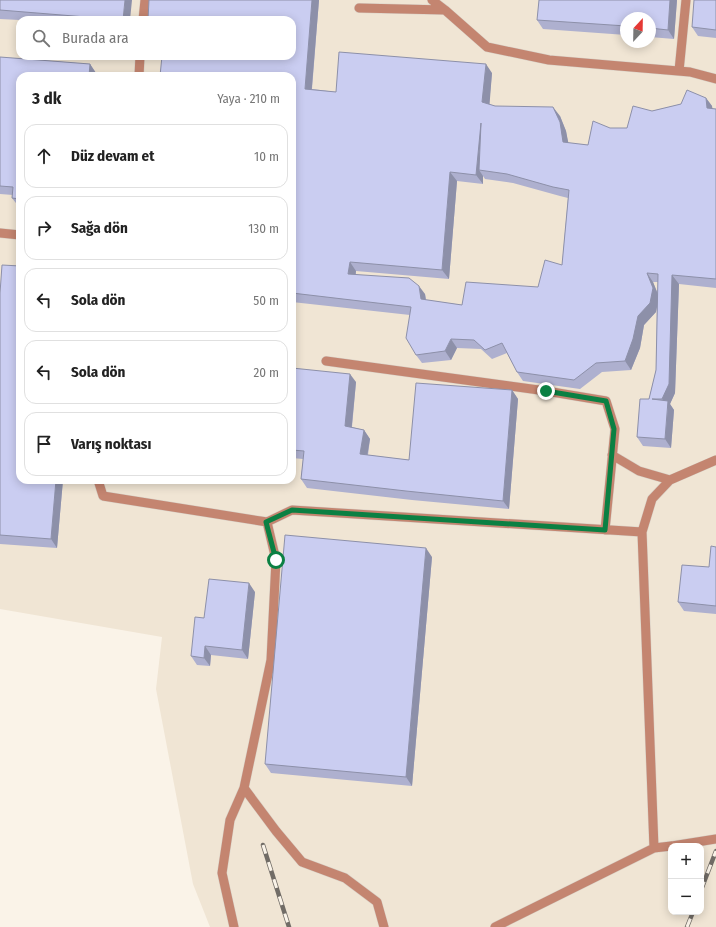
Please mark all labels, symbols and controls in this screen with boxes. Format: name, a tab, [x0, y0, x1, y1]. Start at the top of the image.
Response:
north arrow	[620, 12, 656, 48]
search box	[16, 16, 296, 60]
icon: search	[30, 27, 52, 49]
text: Burada ara	[62, 29, 129, 47]
text: 3 dk	[32, 88, 62, 109]
text: Yaya · 210 m	[217, 91, 280, 106]
icon: ahead	[33, 145, 55, 167]
text: Düz devam et	[71, 147, 154, 165]
text: 10 m	[254, 149, 279, 164]
icon: right	[33, 217, 55, 239]
text: Sağa dön	[71, 219, 128, 237]
text: 130 m	[248, 221, 279, 236]
icon: left	[33, 289, 55, 311]
text: Sola dön	[71, 291, 125, 309]
text: 50 m	[253, 293, 279, 308]
icon: left	[33, 361, 55, 383]
text: Sola dön	[71, 363, 125, 381]
text: 20 m	[253, 365, 279, 380]
route end	[537, 382, 555, 400]
icon: arrive	[33, 433, 55, 455]
text: Varış noktası	[71, 435, 151, 453]
route start	[267, 551, 285, 569]
map controls	[668, 843, 704, 915]
button: +	[668, 843, 704, 879]
button: −	[668, 879, 704, 915]

